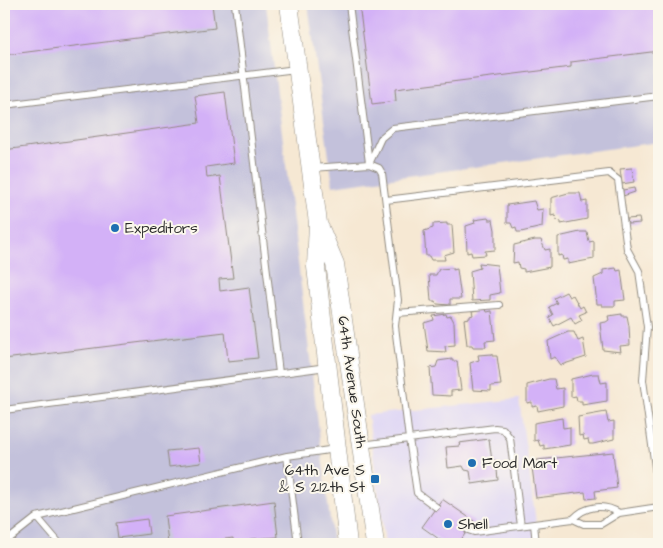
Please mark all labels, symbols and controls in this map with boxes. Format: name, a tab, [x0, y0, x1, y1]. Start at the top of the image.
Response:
place label: Expeditors	[125, 218, 198, 239]
marker: Expeditors	[109, 222, 121, 234]
street label: 64th Avenue South	[332, 315, 372, 450]
place label: Food Mart	[482, 453, 557, 474]
marker: Food Mart	[466, 457, 478, 469]
place label: 64th Ave S & S 212th St	[279, 460, 365, 498]
marker: 64th Ave S & S 212th St	[369, 473, 381, 485]
place label: Shell	[458, 514, 488, 535]
marker: Shell	[442, 518, 454, 530]

